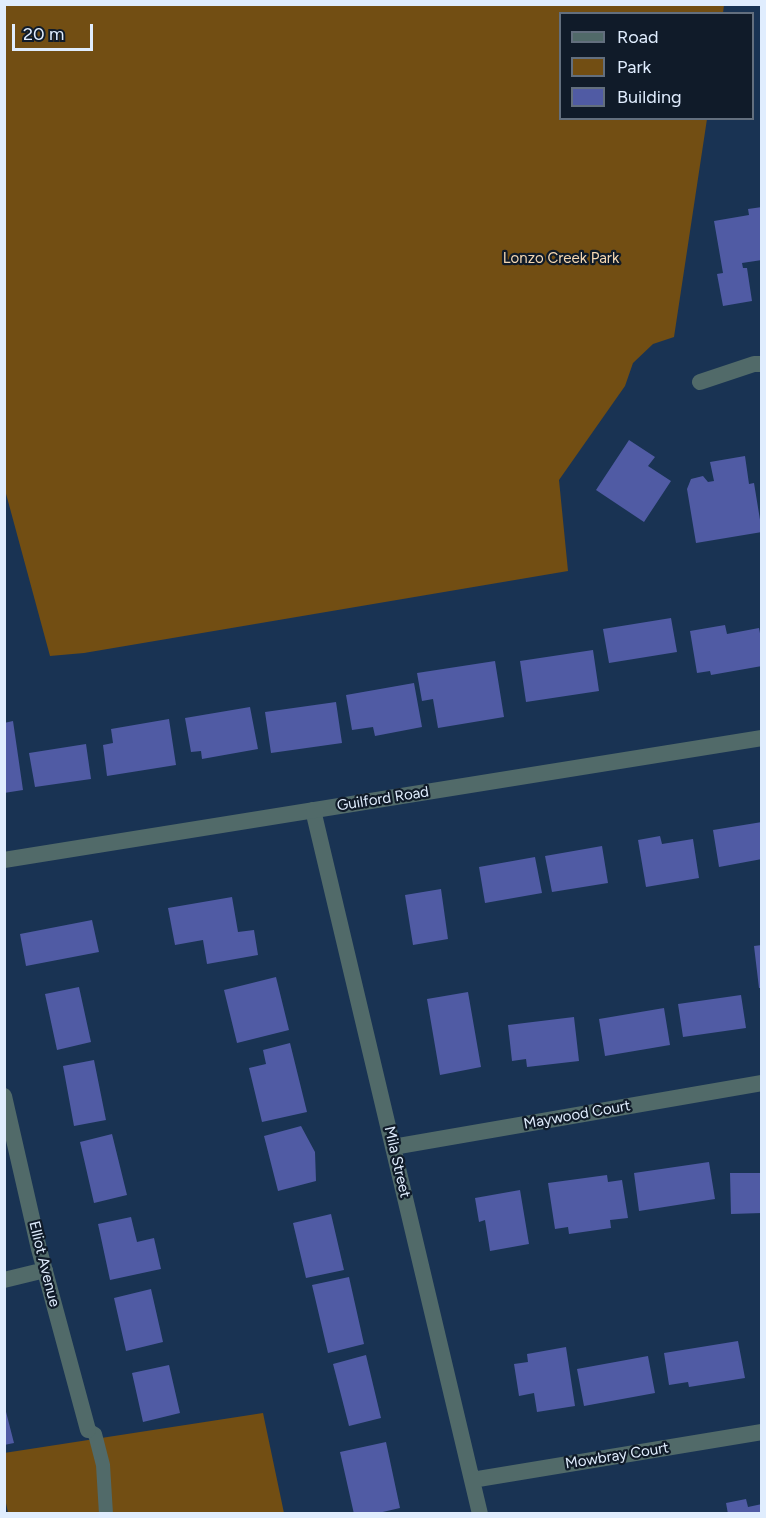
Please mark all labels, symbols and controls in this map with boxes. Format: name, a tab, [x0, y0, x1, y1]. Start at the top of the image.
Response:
scale bar	[15, 12, 96, 50]
legend	[559, 12, 754, 120]
text: 20 m	[23, 23, 64, 45]
text: Road	[617, 26, 658, 48]
text: Park	[617, 56, 651, 78]
text: Building	[617, 86, 682, 108]
park label: Lonzo Creek Park	[503, 250, 619, 268]
street label: Guilford Road	[336, 783, 430, 815]
street label: Maywood Court	[522, 1097, 632, 1133]
street label: Mila Street	[380, 1124, 414, 1200]
street label: Elliot Avenue	[25, 1219, 63, 1309]
street label: Mowbray Court	[564, 1439, 670, 1473]

